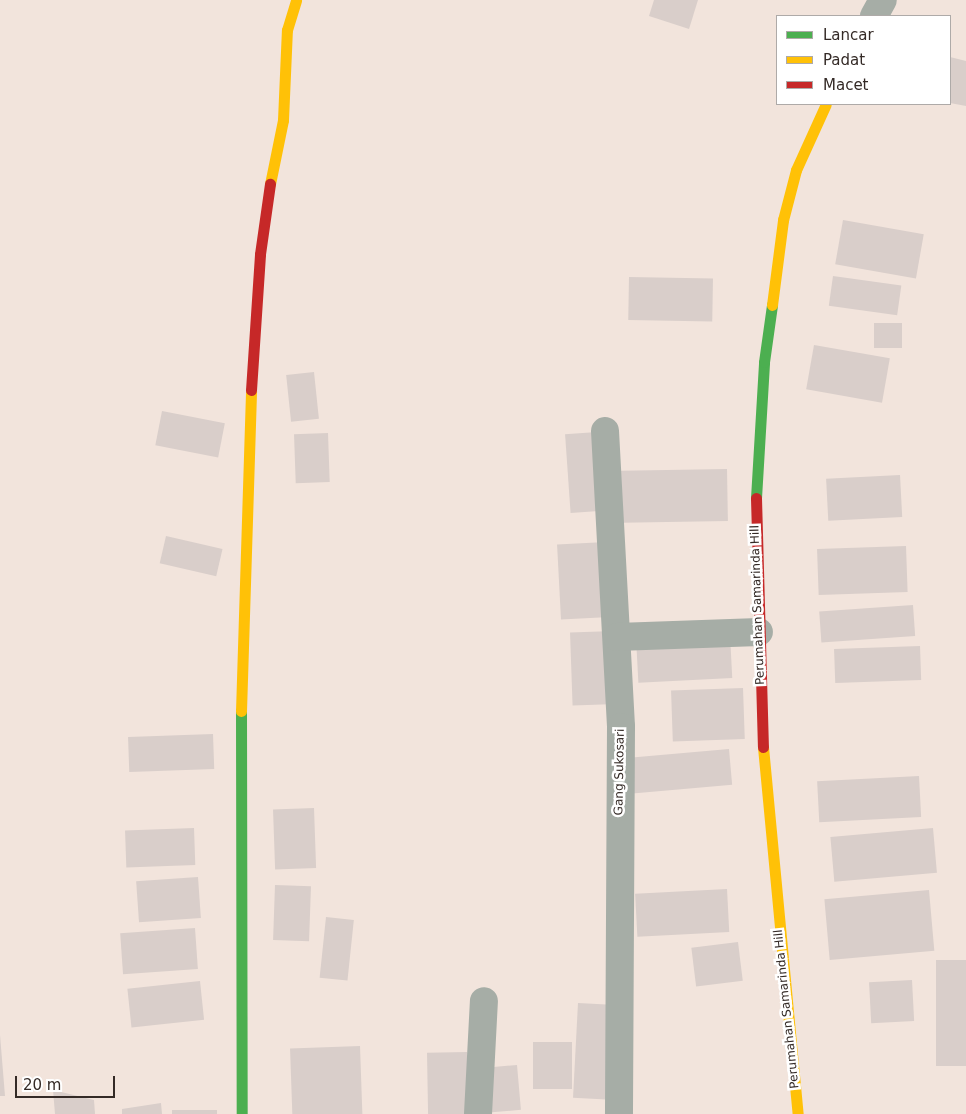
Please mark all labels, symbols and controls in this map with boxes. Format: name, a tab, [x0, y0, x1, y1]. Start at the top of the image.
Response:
legend	[776, 15, 951, 105]
text: Lancar	[823, 26, 874, 44]
text: Padat	[823, 51, 865, 69]
text: Macet	[823, 76, 869, 94]
street label: Perumahan Samarinda Hill	[748, 525, 768, 685]
street label: Gang Sukosari	[612, 729, 628, 815]
street label: Perumahan Samarinda Hill	[771, 929, 803, 1089]
scale bar	[18, 1066, 118, 1098]
text: 20 m	[23, 1076, 61, 1094]

